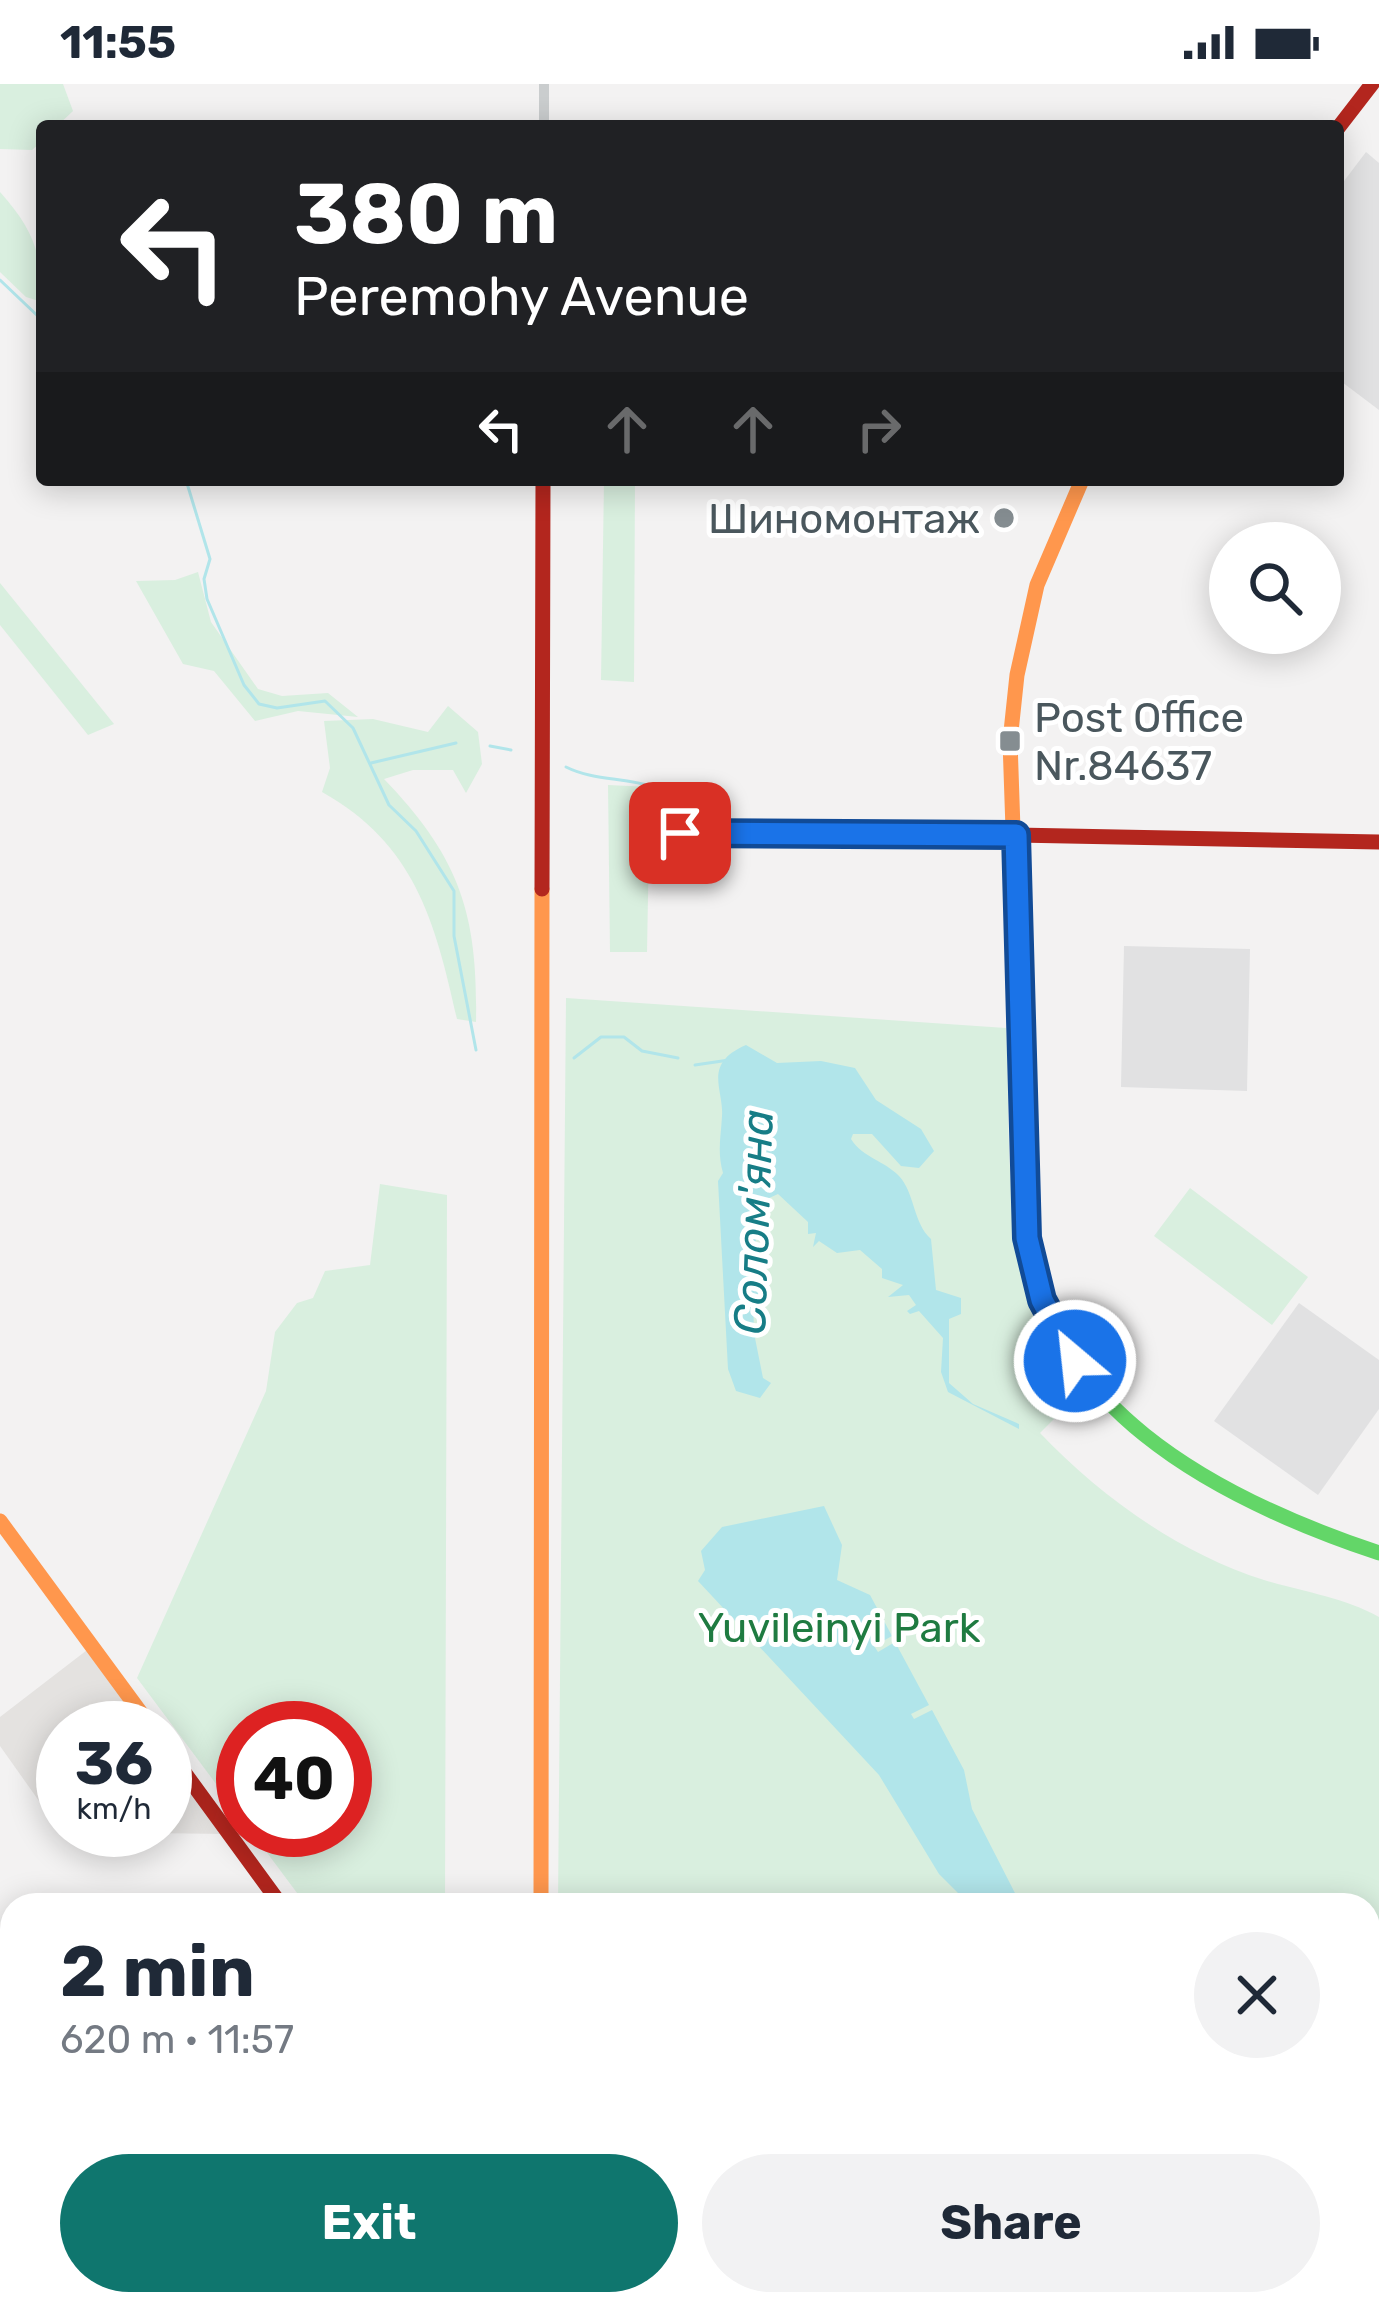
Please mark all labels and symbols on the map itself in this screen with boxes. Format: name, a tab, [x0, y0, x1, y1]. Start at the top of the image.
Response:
place label: Шиномонтаж	[708, 494, 980, 544]
marker: Шиномонтаж	[991, 505, 1017, 531]
place label: Post Office Nr.84637	[1034, 693, 1244, 791]
marker: Post Office Nr.84637	[997, 728, 1023, 754]
pin	[629, 782, 731, 884]
water label: Солом'яна	[723, 1108, 784, 1336]
position arrow	[1012, 1298, 1138, 1424]
park label: Yuvileinyi Park	[698, 1603, 981, 1653]
speed limit sign: 40	[216, 1701, 372, 1857]

